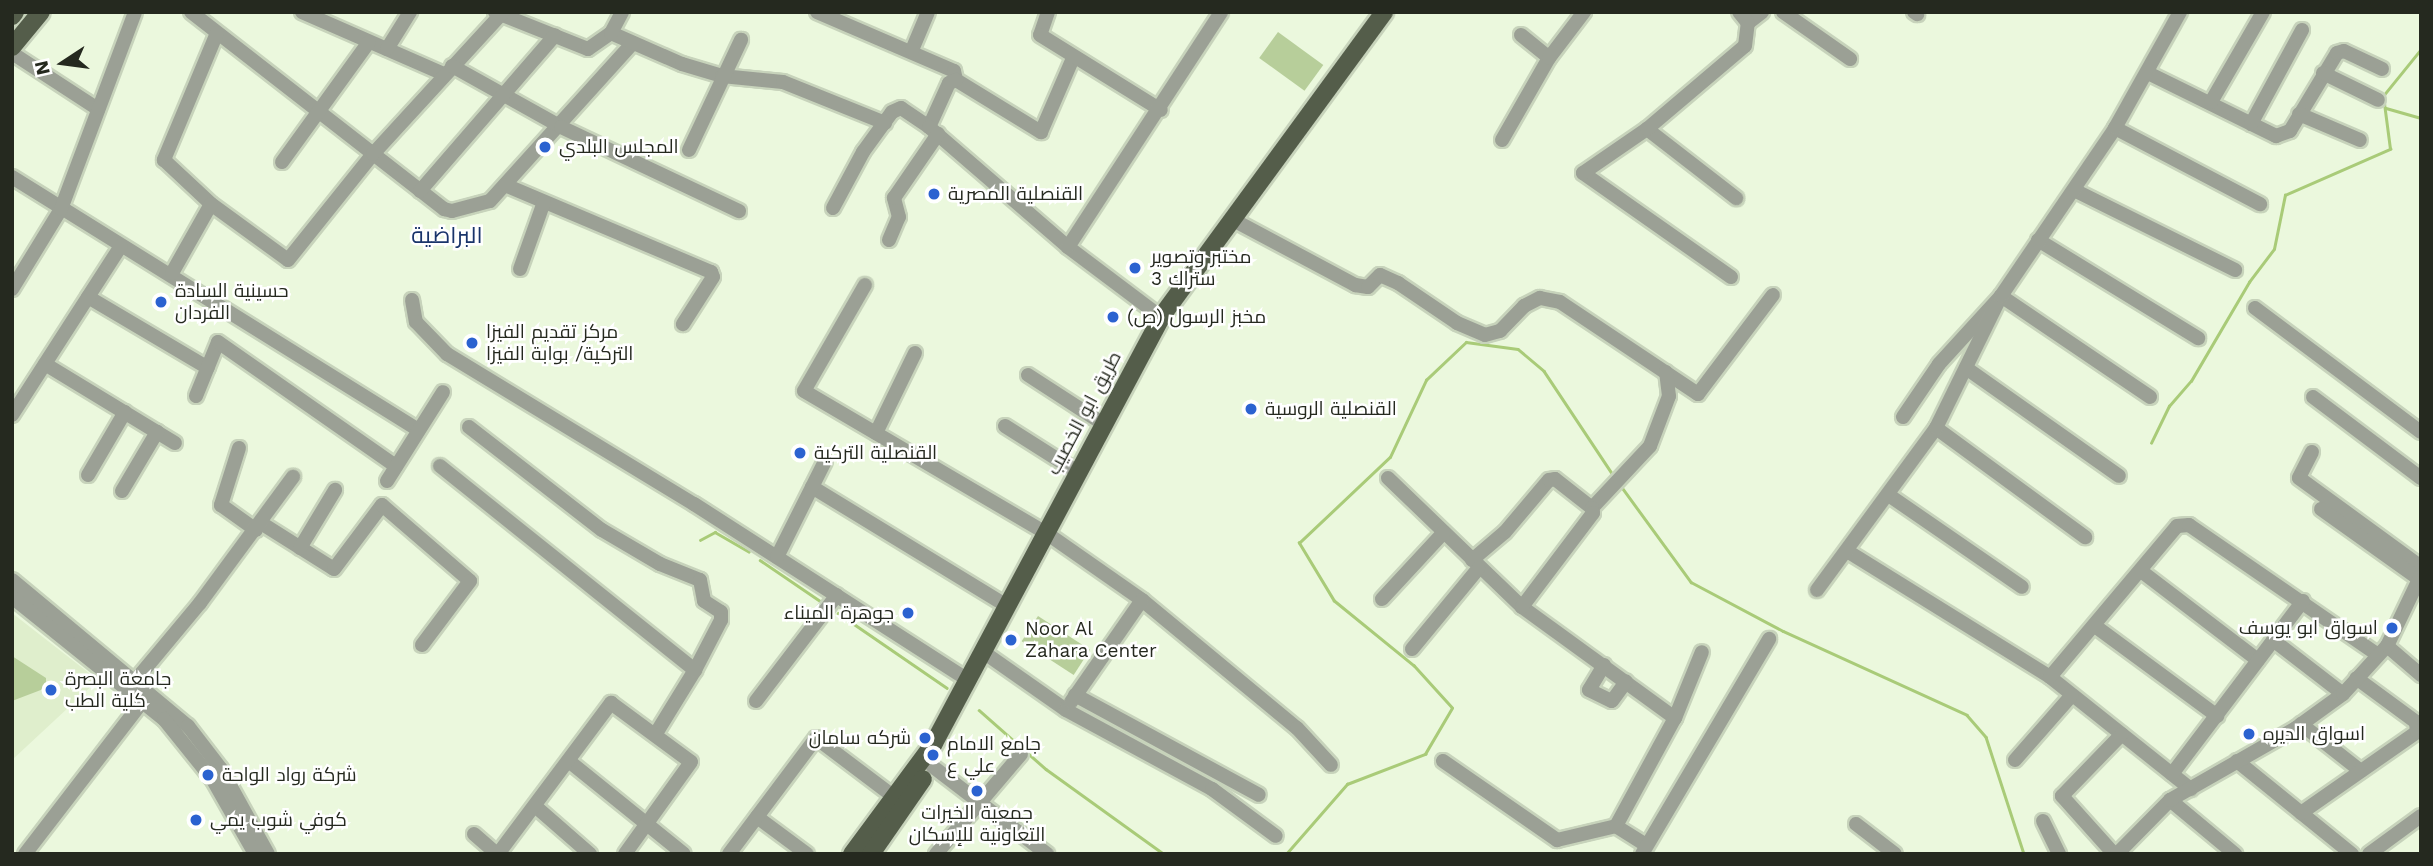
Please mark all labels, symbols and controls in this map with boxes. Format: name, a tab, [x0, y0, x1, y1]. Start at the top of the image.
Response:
north arrow	[28, 28, 98, 98]
text: N	[29, 58, 55, 77]
place label: المجلس البلدي	[559, 136, 679, 158]
marker: المجلس البلدي	[537, 139, 553, 155]
place label: القنصلية المصرية	[948, 183, 1083, 205]
marker: القنصلية المصرية	[926, 186, 942, 202]
district label: البراضية	[411, 222, 483, 250]
place label: مختبر وتصوير ستراك 3	[1151, 246, 1251, 290]
marker: مختبر وتصوير ستراك 3	[1125, 258, 1145, 278]
place label: حسينية السادة الفردان	[175, 280, 289, 324]
marker: حسينية السادة الفردان	[153, 294, 169, 310]
place label: مخبز الرسول (ص)	[1127, 306, 1266, 328]
marker: مخبز الرسول (ص)	[1105, 309, 1121, 325]
place label: مركز تقديم الفيزا التركية/ بوابة الفيزا	[486, 321, 633, 365]
marker: مركز تقديم الفيزا التركية/ بوابة الفيزا	[464, 335, 480, 351]
street label: طريق ابو الخصيب	[1042, 347, 1126, 479]
place label: القنصلية الروسية	[1265, 398, 1397, 420]
marker: القنصلية الروسية	[1243, 401, 1259, 417]
place label: القنصلية التركية	[814, 442, 937, 464]
marker: القنصلية التركية	[792, 445, 808, 461]
place label: جوهرة الميناء	[784, 602, 894, 624]
marker: جوهرة الميناء	[900, 605, 916, 621]
place label: اسواق ابو يوسف	[2239, 617, 2378, 639]
place label: Noor Al Zahara Center	[1025, 618, 1157, 662]
marker: اسواق ابو يوسف	[2384, 620, 2400, 636]
marker: Noor Al Zahara Center	[1003, 632, 1019, 648]
place label: جامعة البصرة كلية الطب	[65, 668, 171, 712]
marker: جامعة البصرة كلية الطب	[43, 682, 59, 698]
place label: اسواق الديره	[2263, 723, 2365, 745]
marker: اسواق الديره	[2241, 726, 2257, 742]
place label: شركه سامان	[809, 727, 911, 749]
marker: شركه سامان	[917, 730, 933, 746]
place label: جامع الامام علي ع	[947, 733, 1041, 777]
marker: جامع الامام علي ع	[925, 747, 941, 763]
place label: شركة رواد الواحة	[222, 764, 357, 786]
marker: شركة رواد الواحة	[200, 767, 216, 783]
marker: جمعية الخيرات التعاونية للإسكان	[969, 783, 985, 799]
place label: جمعية الخيرات التعاونية للإسكان	[909, 802, 1045, 846]
place label: كوفي شوب يمي	[210, 809, 347, 831]
marker: كوفي شوب يمي	[188, 812, 204, 828]

